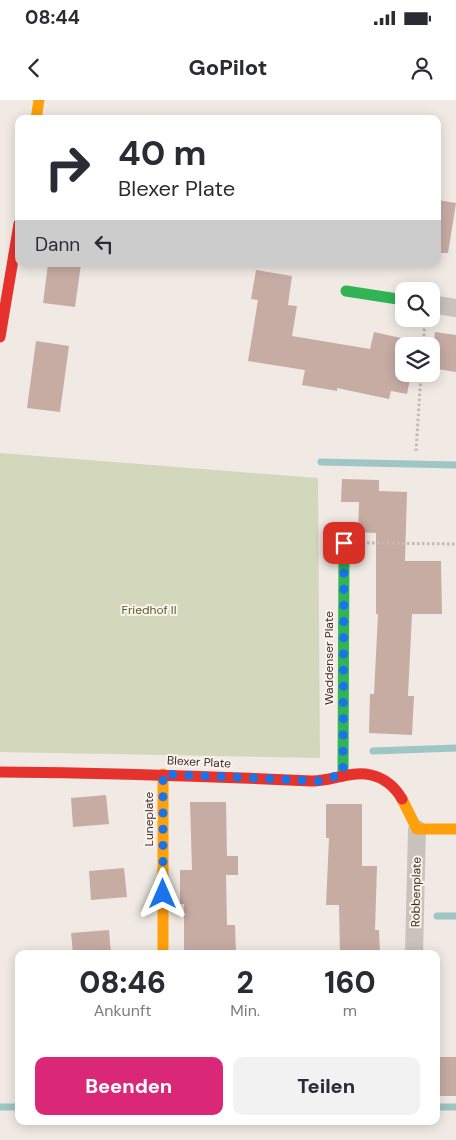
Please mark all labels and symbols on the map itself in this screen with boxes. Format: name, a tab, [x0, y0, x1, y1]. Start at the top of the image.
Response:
pin	[323, 522, 365, 564]
park label: Friedhof II	[122, 602, 176, 618]
street label: Waddenser Plate	[321, 611, 337, 705]
street label: Blexer Plate	[167, 752, 232, 772]
street label: Luneplate	[141, 791, 157, 846]
street label: Robbenplate	[407, 856, 425, 927]
position arrow	[136, 867, 188, 919]

